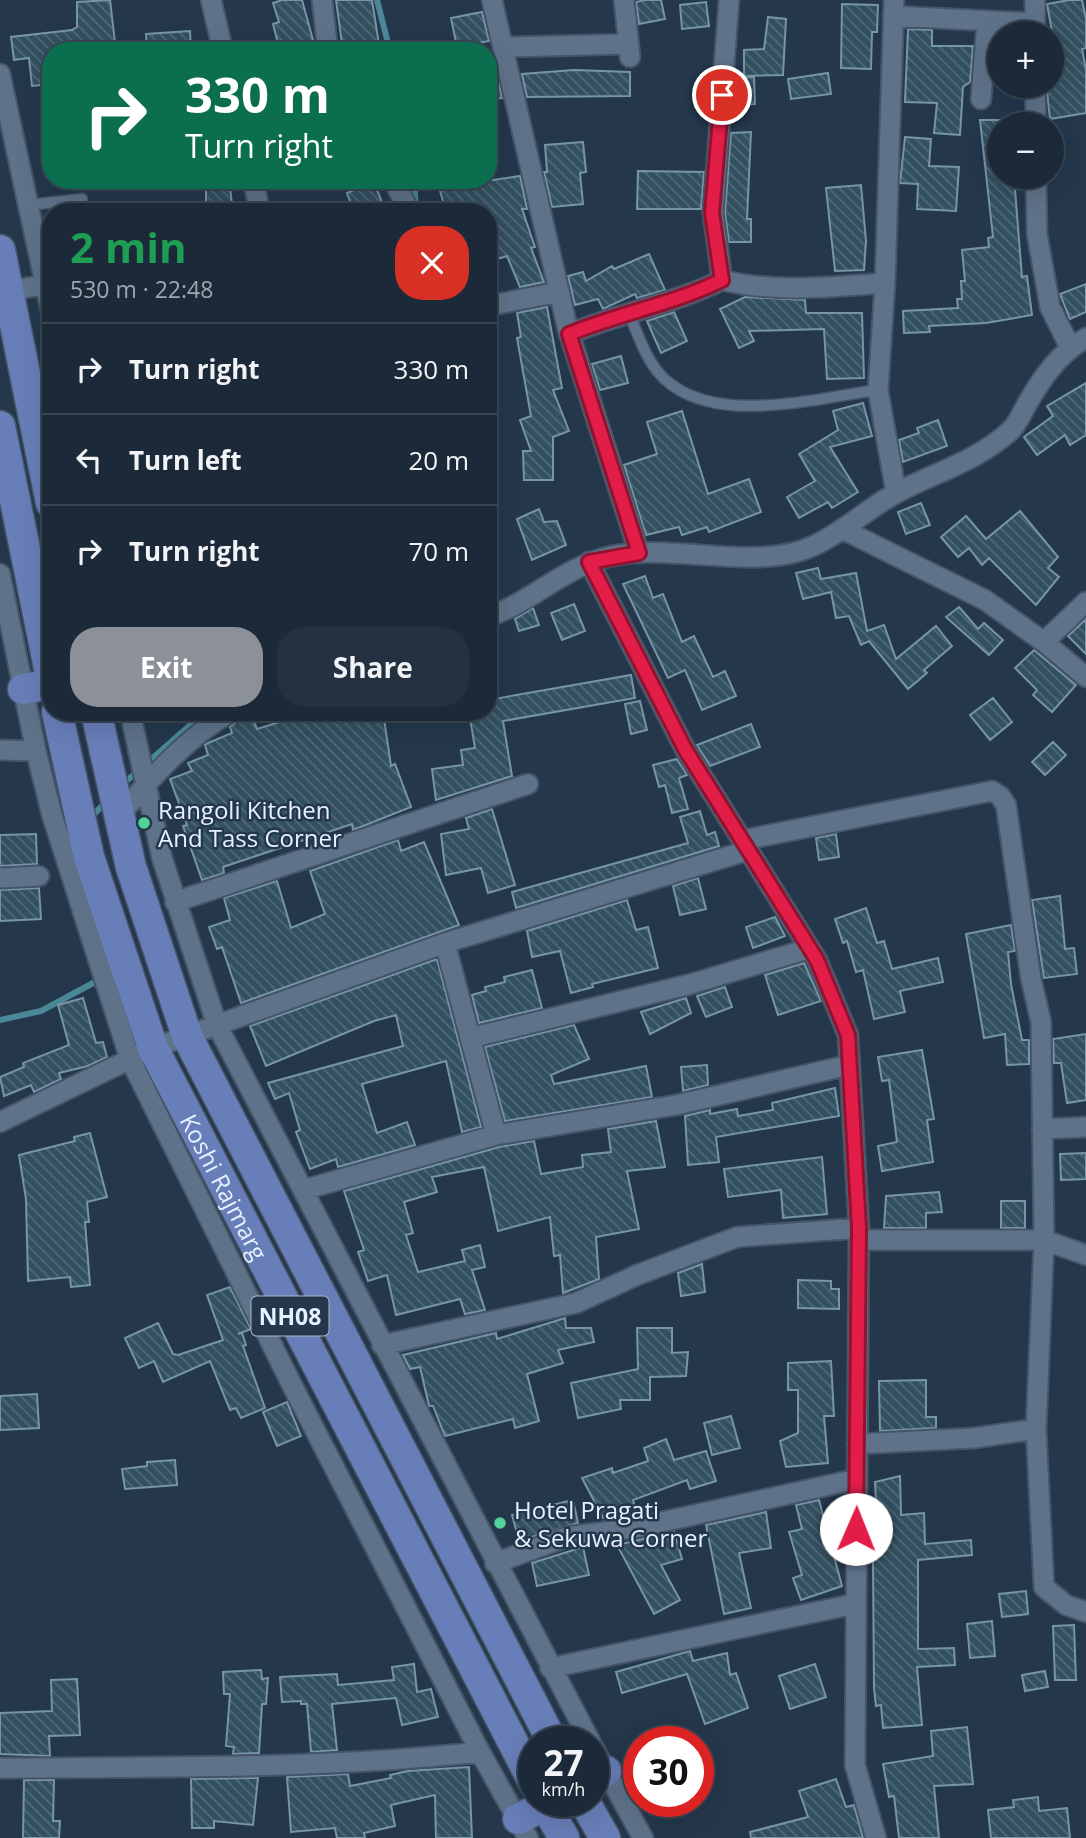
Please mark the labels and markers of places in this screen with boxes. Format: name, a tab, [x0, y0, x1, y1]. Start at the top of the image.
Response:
pin	[692, 65, 752, 125]
place label: Rangoli Kitchen And Tass Corner	[158, 793, 342, 854]
marker: Rangoli Kitchen And Tass Corner	[136, 815, 152, 831]
place label: Hotel Pragati & Sekuwa Corner	[514, 1493, 707, 1554]
marker: Hotel Pragati & Sekuwa Corner	[492, 1515, 508, 1531]

